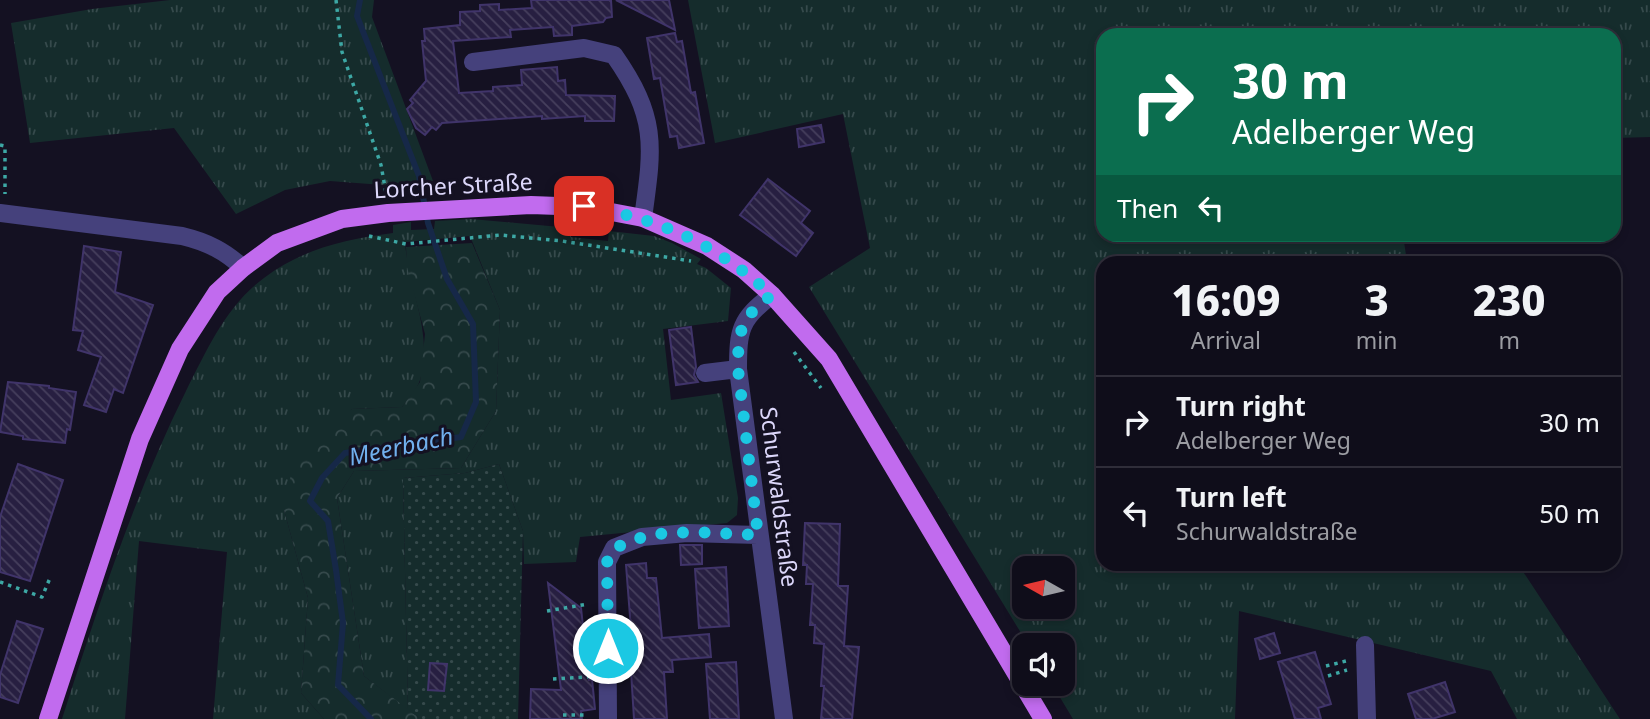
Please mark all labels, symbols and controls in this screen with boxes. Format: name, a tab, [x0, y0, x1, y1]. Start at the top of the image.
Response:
text: 30 m	[1232, 47, 1349, 113]
icon: right	[1117, 56, 1208, 147]
text: Adelberger Weg	[1232, 110, 1475, 153]
street label: Lorcher Straße	[373, 165, 533, 205]
pin	[554, 176, 614, 236]
icon: arrive	[565, 187, 603, 225]
icon: left	[1192, 189, 1230, 227]
text: Then	[1117, 190, 1178, 226]
text: 16:09	[1171, 271, 1280, 328]
text: 3	[1364, 271, 1389, 328]
text: 230	[1473, 271, 1546, 328]
text: Arrival	[1191, 324, 1261, 356]
text: min	[1356, 324, 1397, 356]
text: m	[1498, 324, 1520, 356]
text: Turn right	[1176, 388, 1306, 424]
icon: right	[1117, 403, 1155, 441]
text: 30 m	[1539, 404, 1600, 440]
street label: Schurwaldstraße	[753, 405, 807, 589]
water label: Meerbach	[345, 418, 456, 473]
text: Adelberger Weg	[1176, 424, 1351, 456]
text: Turn left	[1176, 479, 1287, 515]
icon: left	[1117, 494, 1155, 532]
text: 50 m	[1539, 495, 1600, 531]
text: Schurwaldstraße	[1176, 515, 1357, 547]
north arrow	[1012, 556, 1074, 620]
map controls	[1012, 556, 1075, 696]
position arrow	[571, 611, 645, 685]
button: sound	[1012, 633, 1075, 696]

